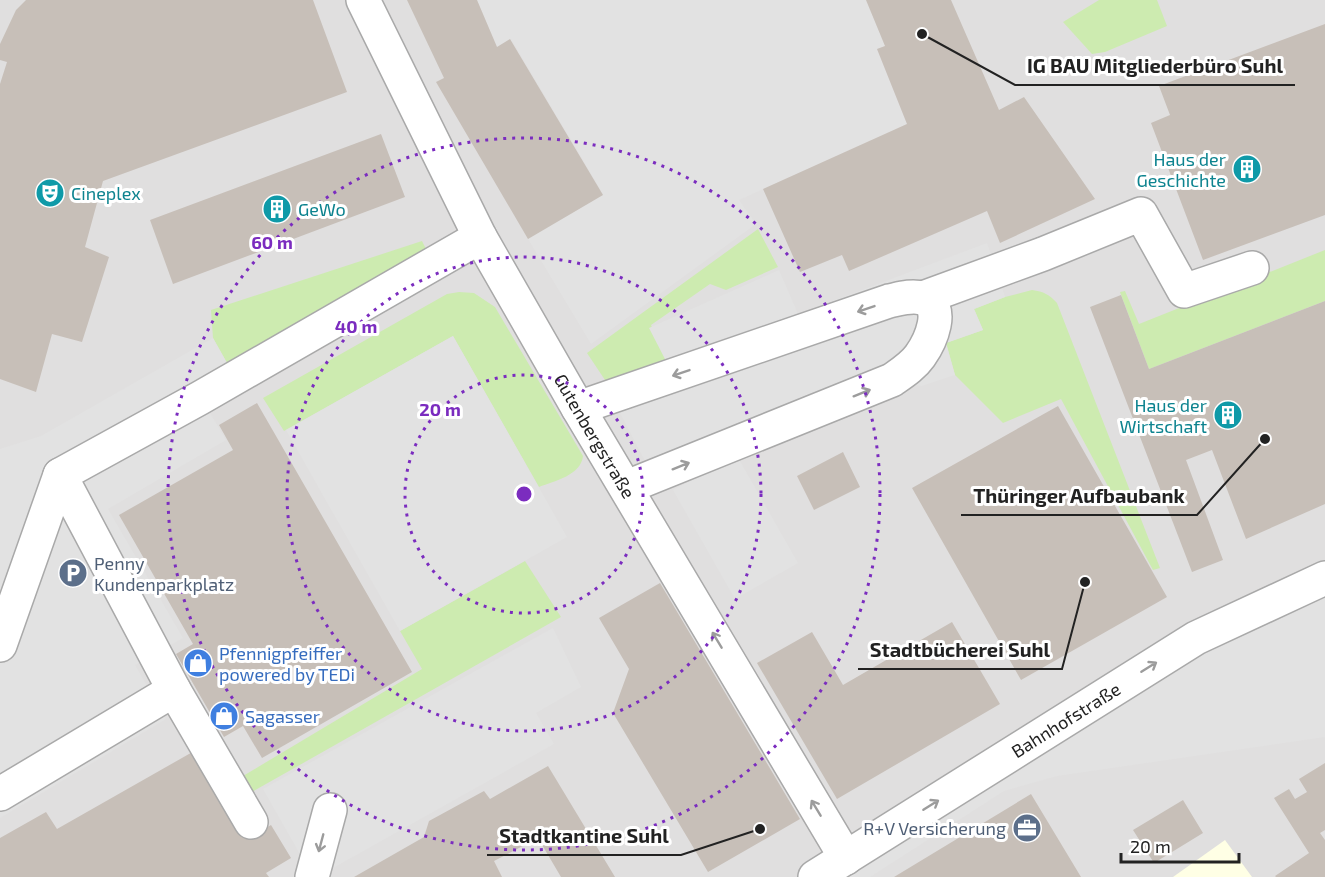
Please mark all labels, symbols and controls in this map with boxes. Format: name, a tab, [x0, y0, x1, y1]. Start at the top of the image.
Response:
callout: IG BAU Mitgliederbüro Suhl	[1015, 47, 1295, 85]
text: IG BAU Mitgliederbüro Suhl	[1027, 53, 1283, 77]
place label: Haus der Geschichte	[1136, 148, 1226, 191]
building icon: Haus der Geschichte	[1231, 153, 1263, 185]
theatre icon: Cineplex	[34, 177, 66, 209]
place label: Cineplex	[71, 182, 141, 204]
building icon: GeWo	[261, 193, 293, 225]
place label: GeWo	[298, 198, 346, 220]
text: 60 m	[251, 231, 293, 253]
one-way arrow	[857, 305, 876, 316]
text: 40 m	[335, 315, 377, 337]
one-way arrow	[672, 368, 691, 379]
street label: Gutenbergstraße	[550, 370, 640, 502]
one-way arrow	[852, 387, 871, 398]
place label: Haus der Wirtschaft	[1119, 394, 1207, 437]
text: 20 m	[419, 398, 461, 420]
building icon: Haus der Wirtschaft	[1212, 399, 1244, 431]
one-way arrow	[671, 460, 690, 471]
callout: Thüringer Aufbaubank	[961, 477, 1197, 515]
text: Thüringer Aufbaubank	[973, 483, 1186, 507]
centre of rings	[514, 484, 534, 504]
place label: Penny Kundenparkplatz	[94, 552, 234, 595]
parking icon: Penny Kundenparkplatz	[57, 557, 89, 589]
callout: Stadtbücherei Suhl	[858, 631, 1062, 669]
one-way arrow	[711, 632, 723, 649]
text: Stadtbücherei Suhl	[870, 637, 1051, 661]
place label: Pfennigpfeiffer powered by TEDi	[219, 642, 355, 685]
shop icon: Pfennigpfeiffer powered by TEDi	[182, 647, 214, 679]
one-way arrow	[1141, 661, 1158, 674]
street label: Bahnhofstraße	[1007, 677, 1124, 762]
shop icon: Sagasser	[208, 700, 240, 732]
place label: Sagasser	[245, 705, 320, 727]
one-way arrow	[922, 798, 939, 810]
one-way arrow	[810, 800, 822, 817]
office icon: R+V Versicherung	[1011, 812, 1043, 844]
callout: Stadtkantine Suhl	[487, 817, 681, 855]
place label: R+V Versicherung	[863, 817, 1006, 839]
text: Stadtkantine Suhl	[499, 823, 669, 847]
scale bar	[1121, 826, 1240, 864]
one-way arrow	[315, 833, 326, 852]
text: 20 m	[1130, 835, 1171, 857]

